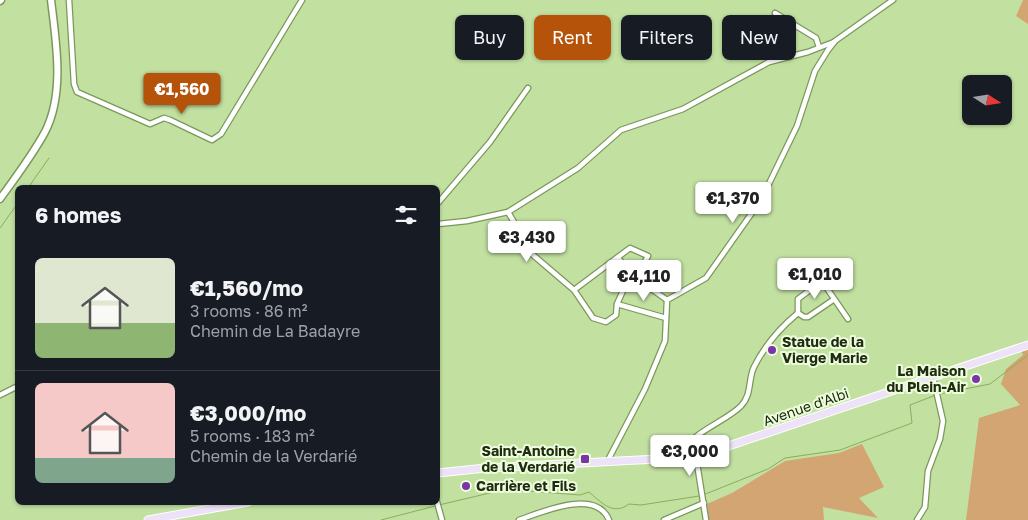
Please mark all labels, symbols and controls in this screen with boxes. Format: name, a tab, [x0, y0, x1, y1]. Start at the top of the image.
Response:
chip: Buy	[455, 15, 524, 60]
chip: Rent	[534, 15, 611, 60]
chip: Filters	[621, 15, 712, 60]
chip: New	[722, 15, 796, 60]
pin: €1,560	[141, 72, 223, 115]
north arrow	[962, 75, 1012, 125]
map controls	[962, 75, 1012, 125]
text: €1,560	[155, 79, 209, 99]
pin: €1,370	[692, 182, 774, 224]
text: €1,370	[706, 188, 760, 208]
icon: filters	[392, 201, 420, 229]
text: 6 homes	[35, 202, 121, 228]
pin: €3,430	[486, 220, 568, 263]
text: €3,430	[499, 227, 555, 247]
pin: €1,010	[774, 258, 856, 300]
pin: €4,110	[603, 260, 685, 302]
text: €1,010	[788, 264, 842, 284]
text: €4,110	[617, 266, 671, 286]
text: €1,560/mo	[190, 275, 303, 301]
icon: home	[75, 278, 135, 338]
text: 3 rooms · 86 m²	[190, 301, 307, 321]
text: Chemin de La Badayre	[190, 321, 360, 341]
place label: Statue de la Vierge Marie	[782, 333, 868, 366]
marker: Statue de la Vierge Marie	[766, 344, 778, 356]
place label: La Maison du Plein-Air	[886, 362, 967, 395]
marker: La Maison du Plein-Air	[970, 373, 982, 385]
street label: Avenue d'Albi	[761, 384, 851, 429]
text: €3,000/mo	[190, 400, 306, 426]
icon: home	[75, 403, 135, 463]
text: 5 rooms · 183 m²	[190, 426, 315, 446]
pin: €3,000	[649, 434, 731, 477]
text: €3,000	[661, 441, 719, 461]
place label: Saint-Antoine de la Verdarié	[481, 442, 575, 475]
text: Chemin de la Verdarié	[190, 446, 357, 466]
marker: Saint-Antoine de la Verdarié	[579, 453, 591, 465]
place label: Carrière et Fils	[476, 477, 576, 494]
marker: Carrière et Fils	[460, 480, 472, 492]

